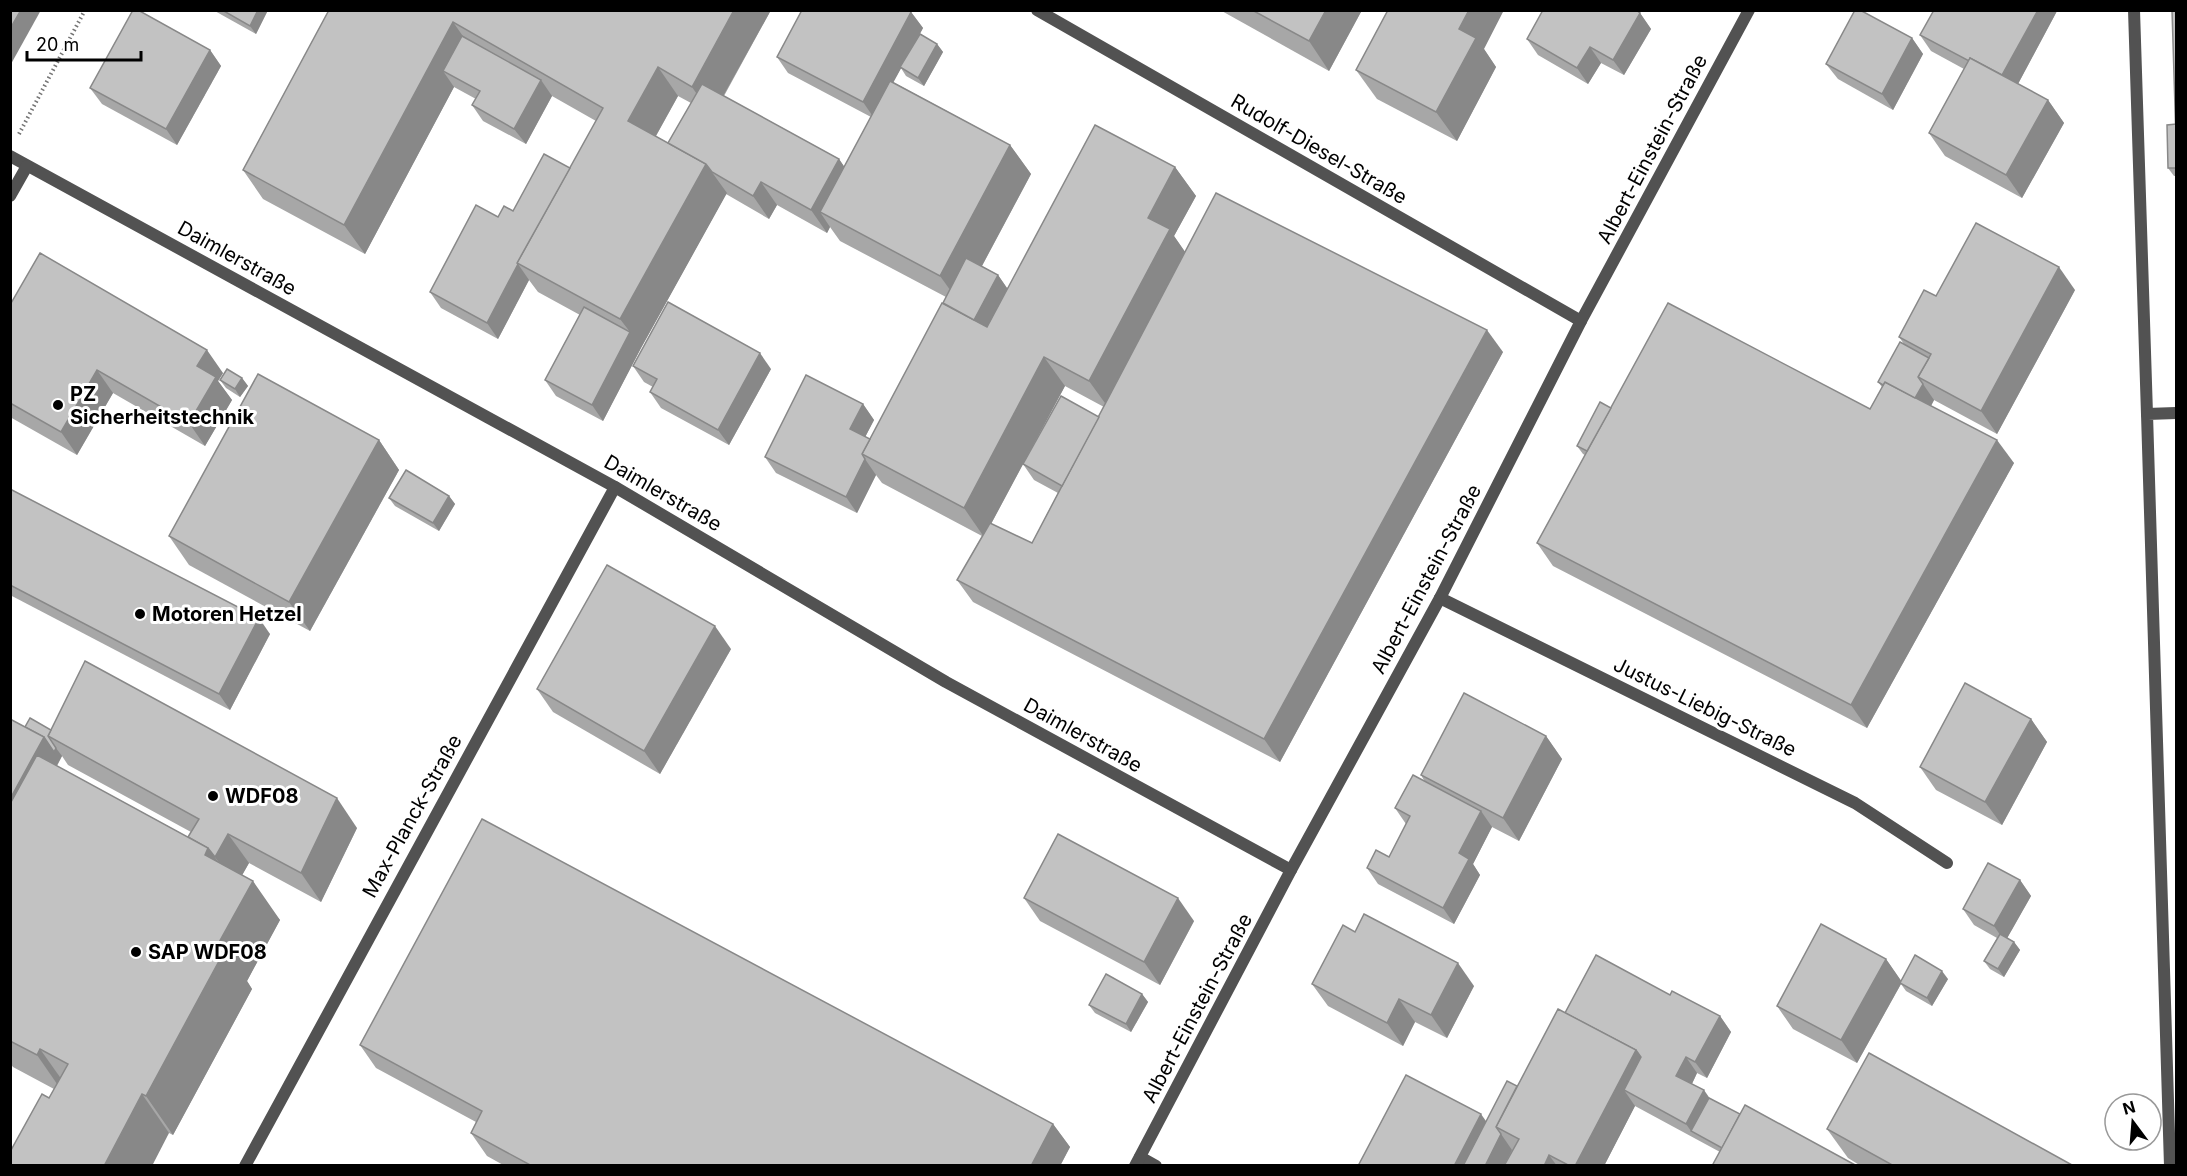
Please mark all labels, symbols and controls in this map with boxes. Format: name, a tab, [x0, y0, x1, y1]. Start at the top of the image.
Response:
scale bar	[27, 24, 141, 62]
text: 20 m	[36, 34, 79, 55]
street label: Albert-Einstein-Straße	[1592, 50, 1712, 248]
street label: Rudolf-Diesel-Straße	[1227, 89, 1411, 209]
street label: Daimlerstraße	[173, 216, 301, 300]
place label: PZ Sicherheitstechnik	[70, 382, 254, 429]
marker: PZ Sicherheitstechnik	[51, 398, 65, 412]
street label: Daimlerstraße	[600, 450, 726, 536]
street label: Albert-Einstein-Straße	[1366, 480, 1486, 678]
place label: Motoren Hetzel	[152, 602, 302, 626]
marker: Motoren Hetzel	[133, 607, 147, 621]
street label: Justus-Liebig-Straße	[1610, 652, 1800, 762]
street label: Daimlerstraße	[1019, 693, 1147, 777]
street label: Max-Planck-Straße	[357, 730, 467, 902]
place label: WDF08	[225, 784, 298, 808]
marker: WDF08	[206, 789, 220, 803]
street label: Albert-Einstein-Straße	[1137, 909, 1257, 1107]
place label: SAP WDF08	[148, 940, 267, 964]
marker: SAP WDF08	[129, 945, 143, 959]
north arrow	[2103, 1092, 2163, 1152]
text: N	[2120, 1096, 2137, 1119]

